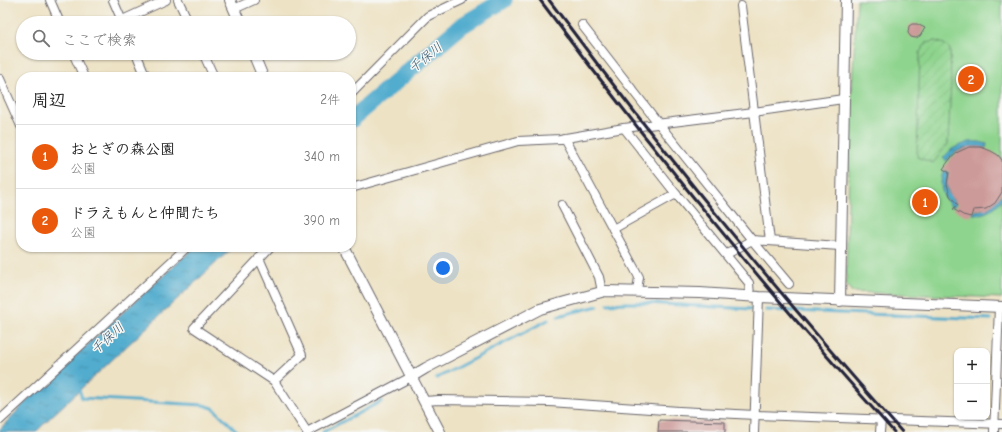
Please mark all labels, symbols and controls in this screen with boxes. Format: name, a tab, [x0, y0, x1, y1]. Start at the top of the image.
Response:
search box	[16, 16, 356, 60]
icon: search	[30, 27, 52, 49]
text: ここで検索	[62, 31, 137, 49]
water label: 千保川	[406, 39, 445, 76]
pin: 2	[958, 64, 984, 94]
text: 周辺	[32, 91, 66, 110]
text: 2件	[320, 92, 340, 107]
text: おとぎの森公園	[70, 140, 175, 158]
text: 1	[42, 149, 48, 164]
text: 340 m	[304, 149, 340, 164]
text: 公園	[70, 161, 96, 176]
pin: 1	[912, 187, 938, 217]
text: ドラえもんと仲間たち	[70, 204, 220, 222]
text: 2	[42, 213, 48, 228]
text: 390 m	[304, 213, 340, 228]
text: 公園	[70, 225, 96, 240]
your location	[433, 258, 453, 278]
water label: 千保川	[88, 320, 127, 357]
map controls	[954, 348, 990, 420]
button: +	[954, 348, 990, 384]
button: −	[954, 384, 990, 420]

